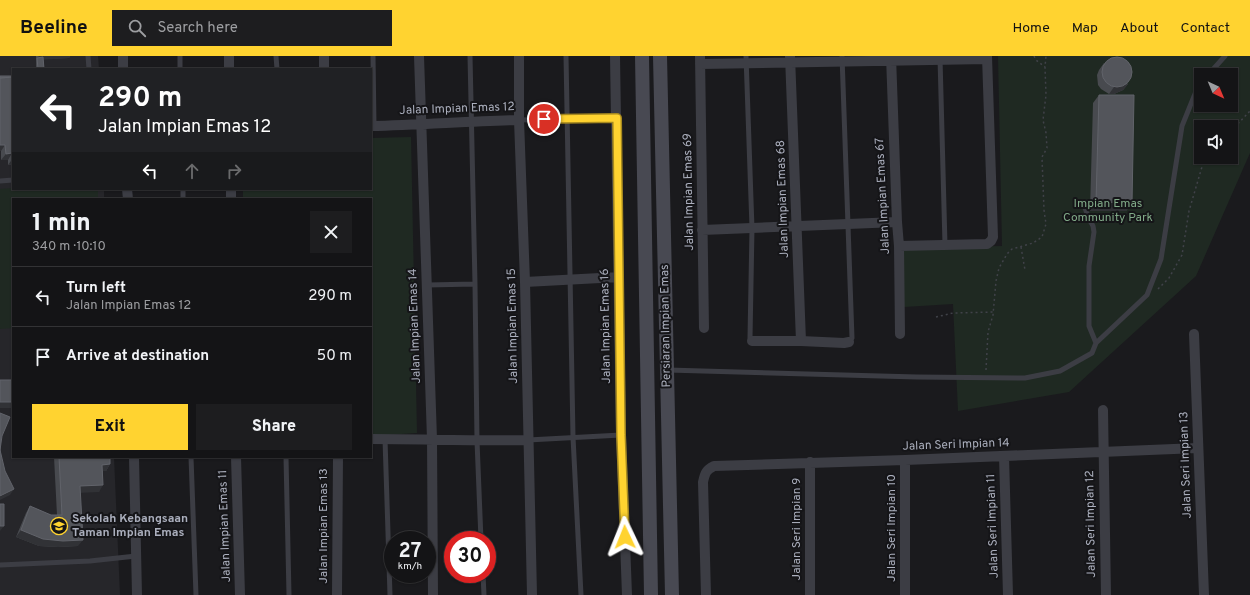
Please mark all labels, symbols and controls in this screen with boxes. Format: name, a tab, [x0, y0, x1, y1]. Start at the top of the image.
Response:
search box	[112, 10, 392, 46]
text: Beeline	[20, 16, 88, 40]
icon: search	[126, 17, 148, 39]
text: Search here	[158, 19, 238, 38]
text: Home	[1013, 20, 1050, 37]
text: Map	[1072, 20, 1098, 37]
text: About	[1120, 20, 1159, 37]
text: Contact	[1181, 20, 1230, 37]
north arrow	[1194, 68, 1238, 112]
map controls	[1194, 68, 1238, 164]
text: 290 m	[98, 81, 182, 117]
icon: left	[32, 84, 84, 136]
street label: Jalan Impian Emas 12	[399, 99, 515, 119]
pin	[527, 102, 561, 136]
icon: arrive	[533, 108, 555, 130]
text: Jalan Impian Emas 12	[98, 116, 271, 139]
button: sound	[1194, 120, 1238, 164]
street label: Jalan Impian Emas 69	[680, 133, 698, 251]
street label: Jalan Impian Emas 67	[872, 137, 894, 255]
street label: Jalan Impian Emas 68	[773, 140, 793, 258]
icon: left	[139, 160, 161, 182]
icon: ahead	[181, 160, 203, 182]
icon: right	[223, 160, 245, 182]
park label: Impian Emas Community Park	[1063, 196, 1153, 226]
text: 1 min	[32, 209, 91, 239]
button: close	[310, 211, 352, 253]
text: 340 m · 10:10	[32, 239, 106, 255]
street label: Persiaran Impian Emas	[657, 264, 675, 388]
street label: Jalan Impian Emas 14	[405, 268, 425, 384]
street label: Jalan Impian Emas 15	[504, 268, 522, 384]
street label: Jalan Impian Emas 16	[597, 268, 615, 384]
text: Turn left	[66, 279, 126, 298]
icon: left	[32, 286, 54, 308]
text: 290 m	[308, 287, 352, 306]
text: Jalan Impian Emas 12	[66, 298, 191, 314]
icon: arrive	[32, 346, 54, 368]
text: Arrive at destination	[66, 347, 209, 366]
text: 50 m	[317, 347, 352, 366]
button: Exit	[32, 404, 188, 450]
button: Share	[196, 404, 352, 450]
street label: Jalan Seri Impian 13	[1176, 411, 1196, 519]
street label: Jalan Seri Impian 14	[902, 435, 1010, 455]
street label: Jalan Impian Emas 13	[316, 468, 332, 584]
street label: Jalan Impian Emas 11	[215, 469, 235, 583]
street label: Jalan Seri Impian 12	[1082, 470, 1100, 578]
street label: Jalan Seri Impian 11	[983, 473, 1003, 579]
street label: Jalan Seri Impian 10	[884, 474, 900, 582]
street label: Jalan Seri Impian 9	[789, 478, 805, 580]
place label: Sekolah Kebangsaan Taman Impian Emas	[72, 511, 188, 541]
school or university icon: Sekolah Kebangsaan Taman Impian Emas	[49, 516, 69, 536]
position arrow	[604, 516, 646, 558]
speed limit sign: 30	[444, 531, 496, 583]
text: 27	[399, 539, 421, 565]
text: km/h	[398, 560, 422, 573]

